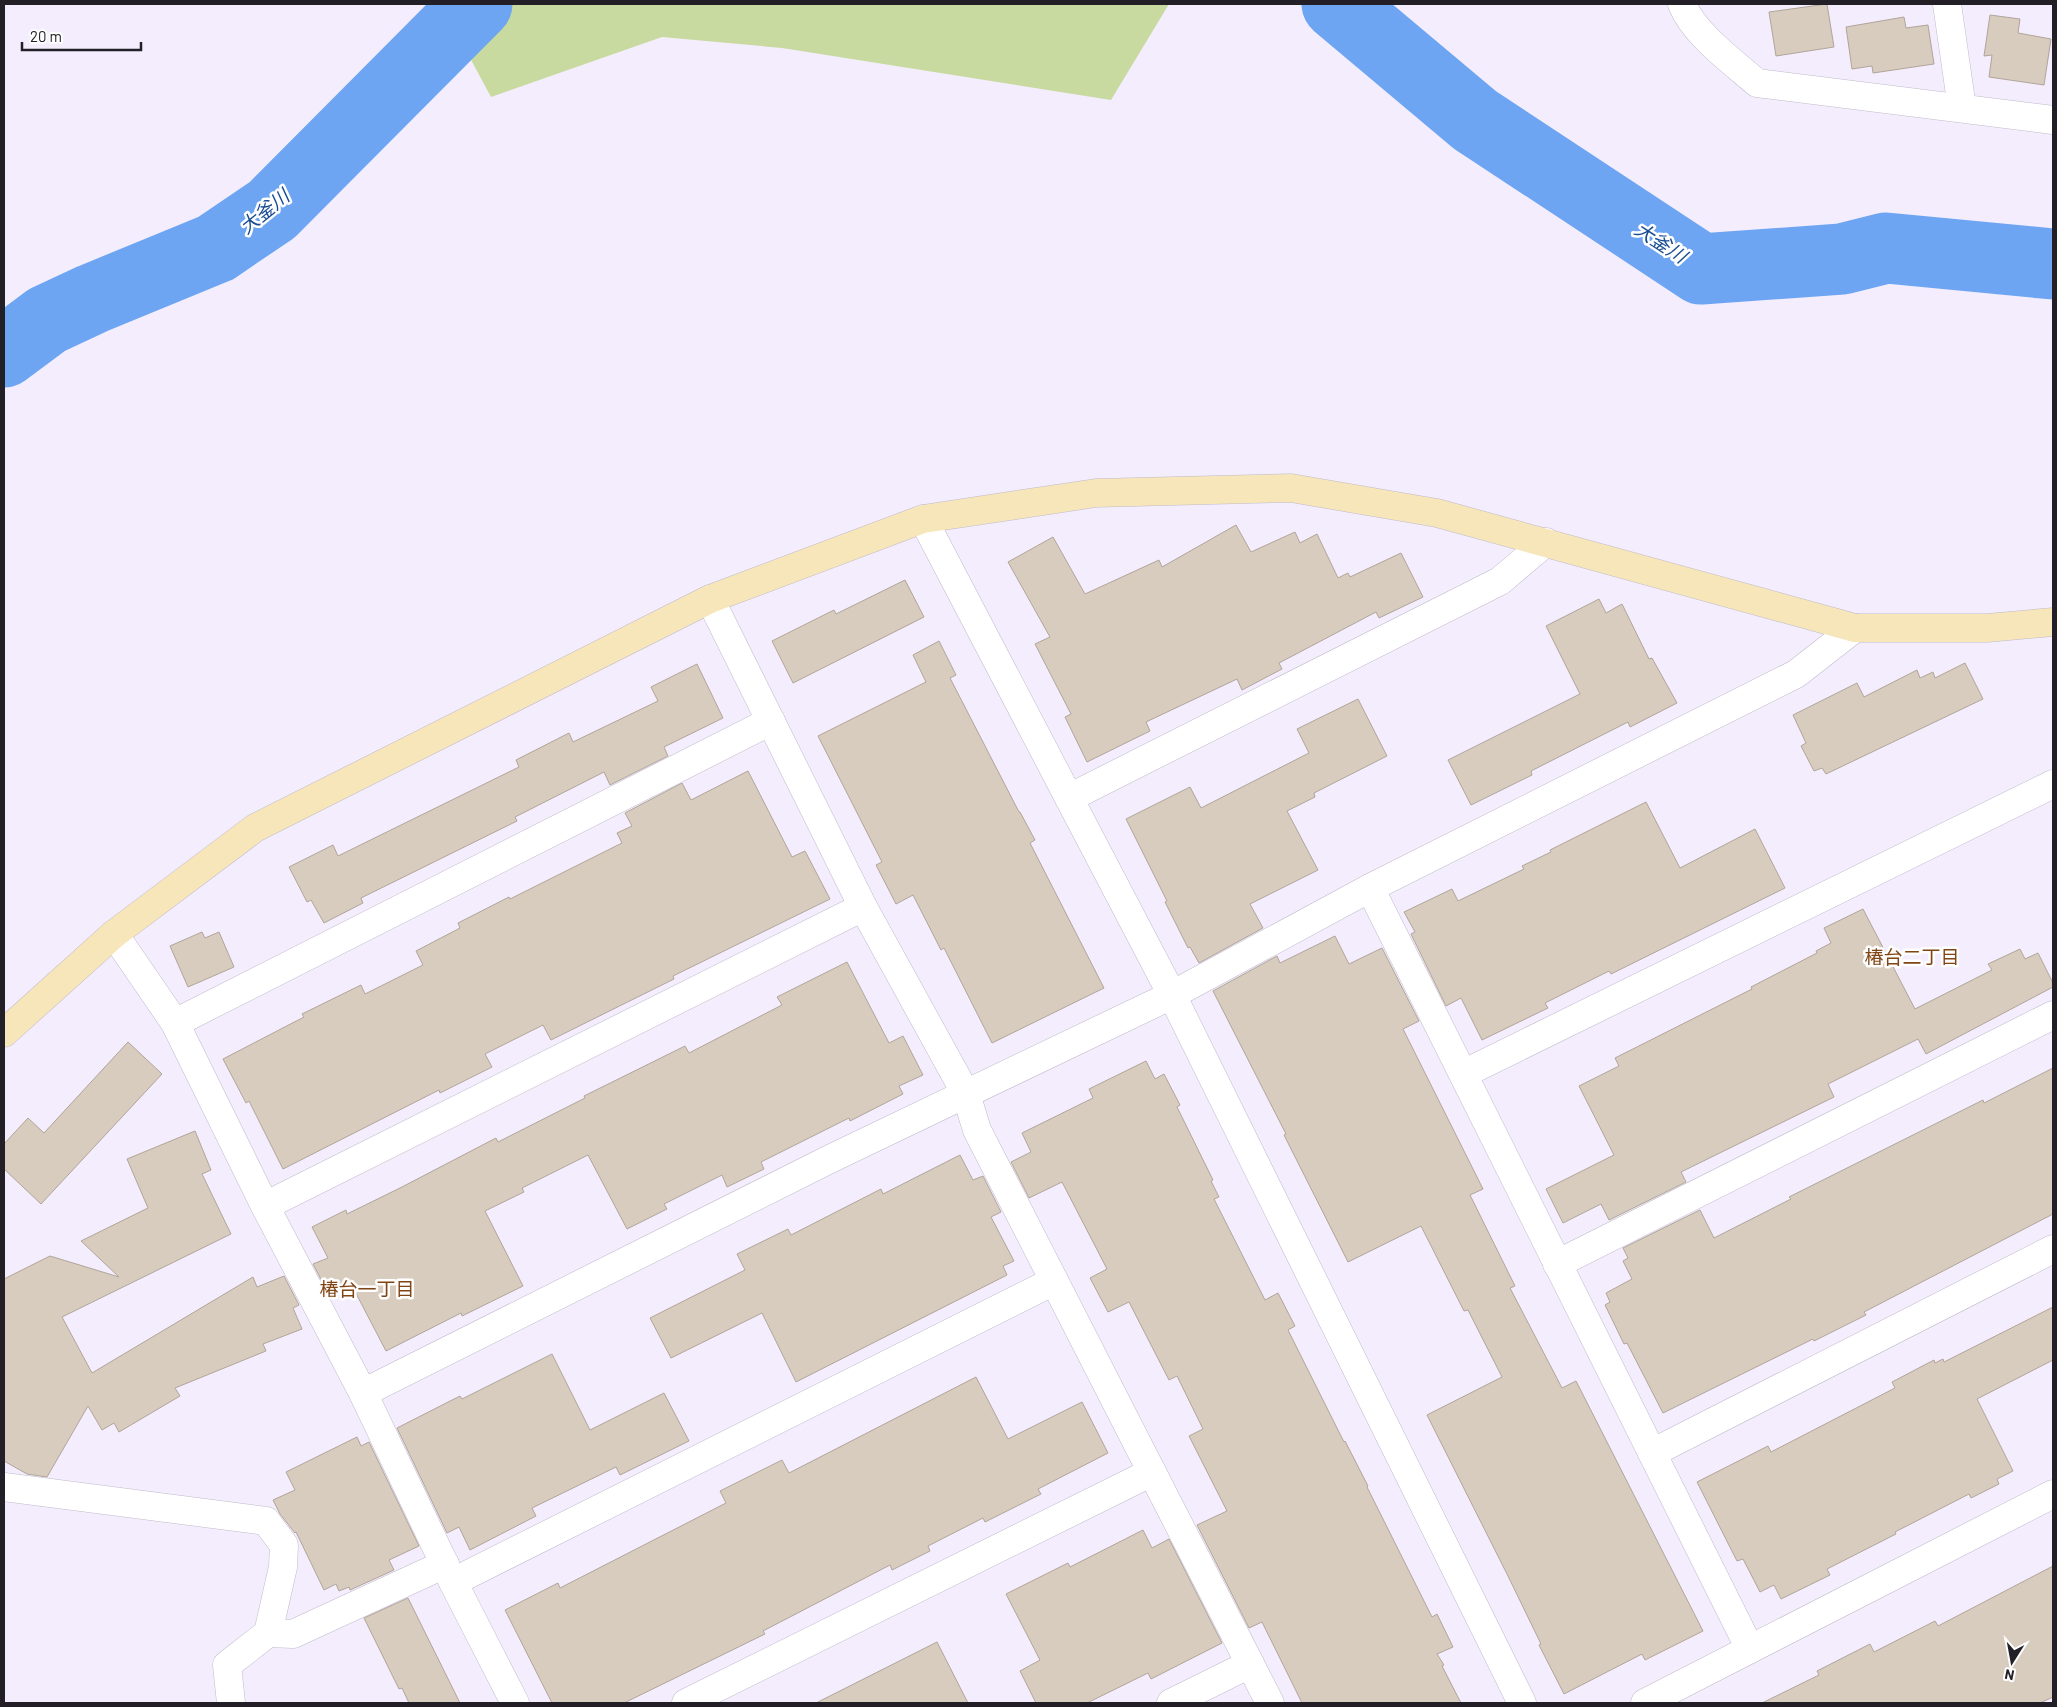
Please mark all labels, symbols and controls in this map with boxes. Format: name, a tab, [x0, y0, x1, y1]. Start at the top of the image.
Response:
scale bar	[22, 20, 141, 52]
text: 20 m	[30, 27, 62, 45]
water label: 大釜川	[235, 183, 295, 238]
water label: 大釜川	[1631, 217, 1693, 268]
district label: 椿台二丁目	[1864, 945, 1960, 968]
district label: 椿台一丁目	[319, 1277, 415, 1300]
north arrow	[1987, 1637, 2037, 1687]
text: N	[2003, 1666, 2016, 1684]

